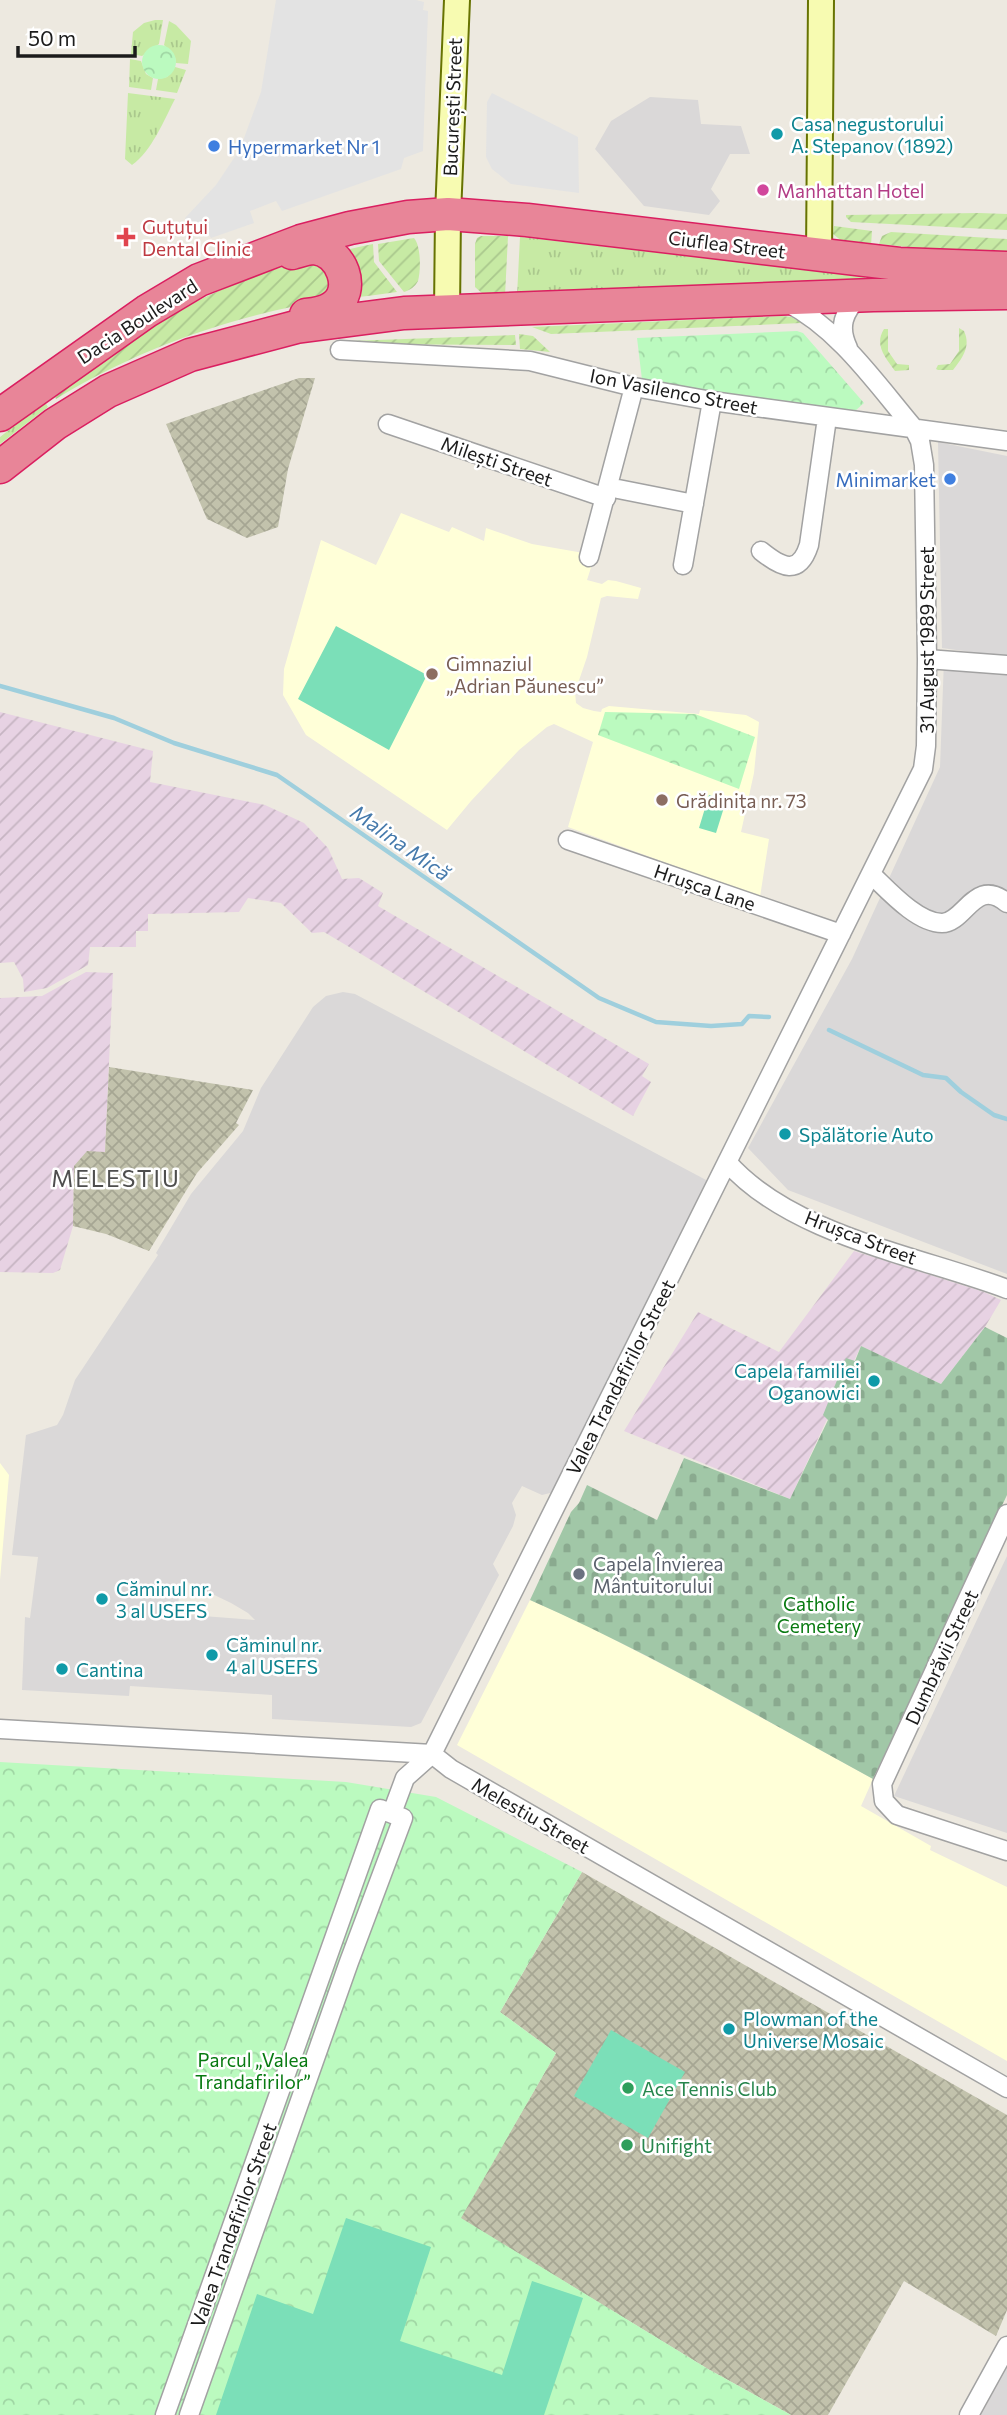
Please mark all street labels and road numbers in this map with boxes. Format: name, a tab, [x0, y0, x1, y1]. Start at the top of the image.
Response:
street label: București Street	[438, 37, 468, 177]
street label: Ciuflea Street	[667, 225, 787, 263]
street label: Dacia Boulevard	[73, 274, 201, 368]
street label: Ion Vasilenco Street	[588, 363, 760, 419]
street label: Milești Street	[438, 431, 556, 493]
street label: 31 August 1989 Street	[915, 546, 938, 734]
street label: Hrușca Lane	[651, 859, 759, 917]
street label: Hrușca Street	[801, 1205, 920, 1271]
street label: Valea Trandafirilor Street	[561, 1275, 679, 1478]
street label: Dumbrăvii Street	[900, 1586, 982, 1728]
street label: Melestiu Street	[468, 1772, 594, 1858]
street label: Valea Trandafirilor Street	[185, 2119, 281, 2330]

